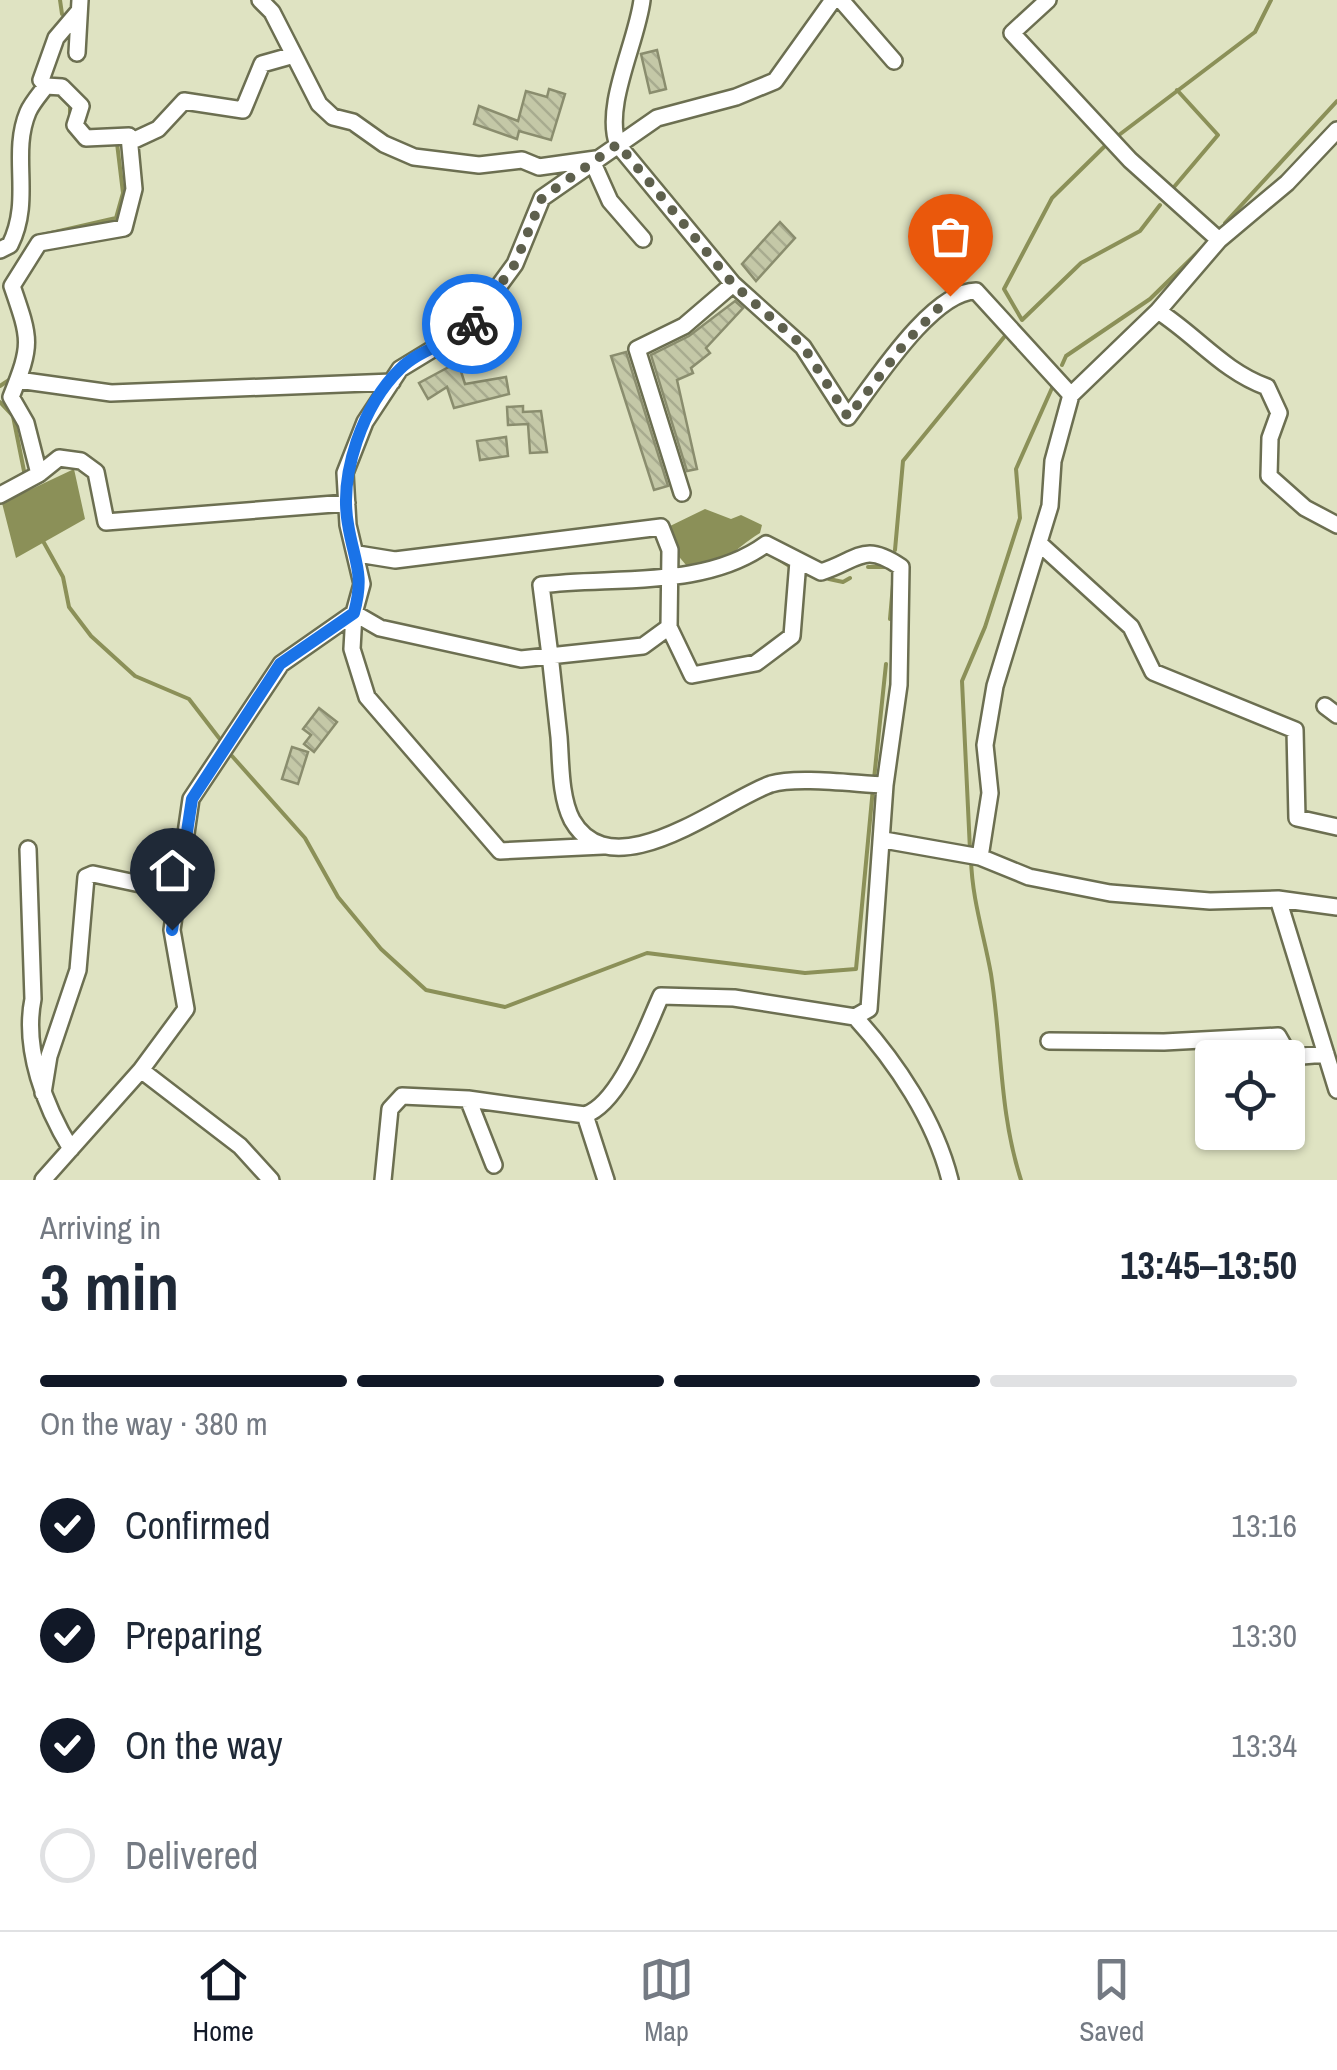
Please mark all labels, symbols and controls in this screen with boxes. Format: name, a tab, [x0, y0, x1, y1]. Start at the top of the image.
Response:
pin	[908, 194, 993, 297]
icon: bag	[923, 209, 978, 264]
courier	[422, 274, 522, 374]
icon: bike	[445, 297, 500, 352]
pin	[130, 828, 215, 931]
icon: home	[145, 843, 200, 898]
map controls	[1195, 1040, 1305, 1150]
button: locate	[1195, 1040, 1305, 1150]
text: Arriving in	[40, 1206, 161, 1249]
text: 13:45–13:50	[1120, 1240, 1297, 1291]
text: 3 min	[40, 1243, 179, 1330]
text: On the way · 380 m	[40, 1402, 268, 1445]
icon: check	[40, 1498, 95, 1553]
text: Confirmed	[125, 1500, 270, 1551]
text: 13:16	[1231, 1504, 1297, 1547]
icon: check	[40, 1608, 95, 1663]
text: Preparing	[125, 1610, 262, 1661]
text: 13:30	[1231, 1614, 1297, 1657]
icon: check	[40, 1718, 95, 1773]
text: On the way	[125, 1720, 283, 1771]
text: 13:34	[1231, 1724, 1297, 1767]
text: Delivered	[125, 1830, 258, 1881]
tab: Home	[193, 1952, 254, 2050]
tab: Map	[639, 1952, 694, 2050]
tab: Saved	[1079, 1952, 1144, 2050]

